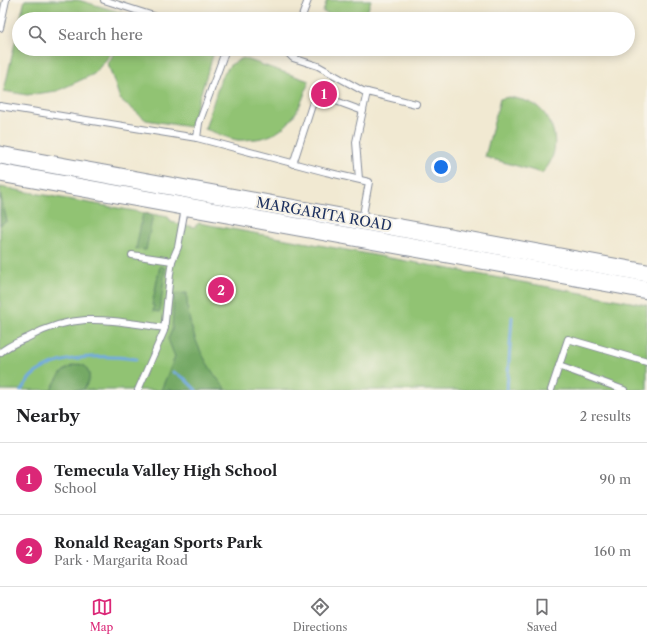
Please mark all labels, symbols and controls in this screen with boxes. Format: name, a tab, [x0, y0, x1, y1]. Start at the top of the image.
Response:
search box	[12, 12, 635, 56]
icon: search	[26, 23, 48, 45]
text: Search here	[58, 25, 143, 44]
pin: 1	[311, 79, 337, 109]
your location	[431, 157, 451, 177]
street label: MARGARITA ROAD	[255, 193, 393, 235]
pin: 2	[208, 275, 234, 305]
text: Nearby	[16, 406, 80, 426]
text: 2 results	[580, 408, 631, 424]
text: Temecula Valley High School	[54, 461, 277, 480]
text: 1	[26, 471, 32, 487]
text: 90 m	[600, 471, 631, 487]
text: School	[54, 480, 97, 496]
text: Ronald Reagan Sports Park	[54, 533, 262, 552]
text: 2	[25, 543, 33, 559]
text: 160 m	[594, 543, 631, 559]
text: Park · Margarita Road	[54, 552, 188, 568]
tab: Map	[90, 596, 113, 634]
tab: Directions	[293, 596, 347, 634]
tab: Saved	[527, 596, 557, 634]

